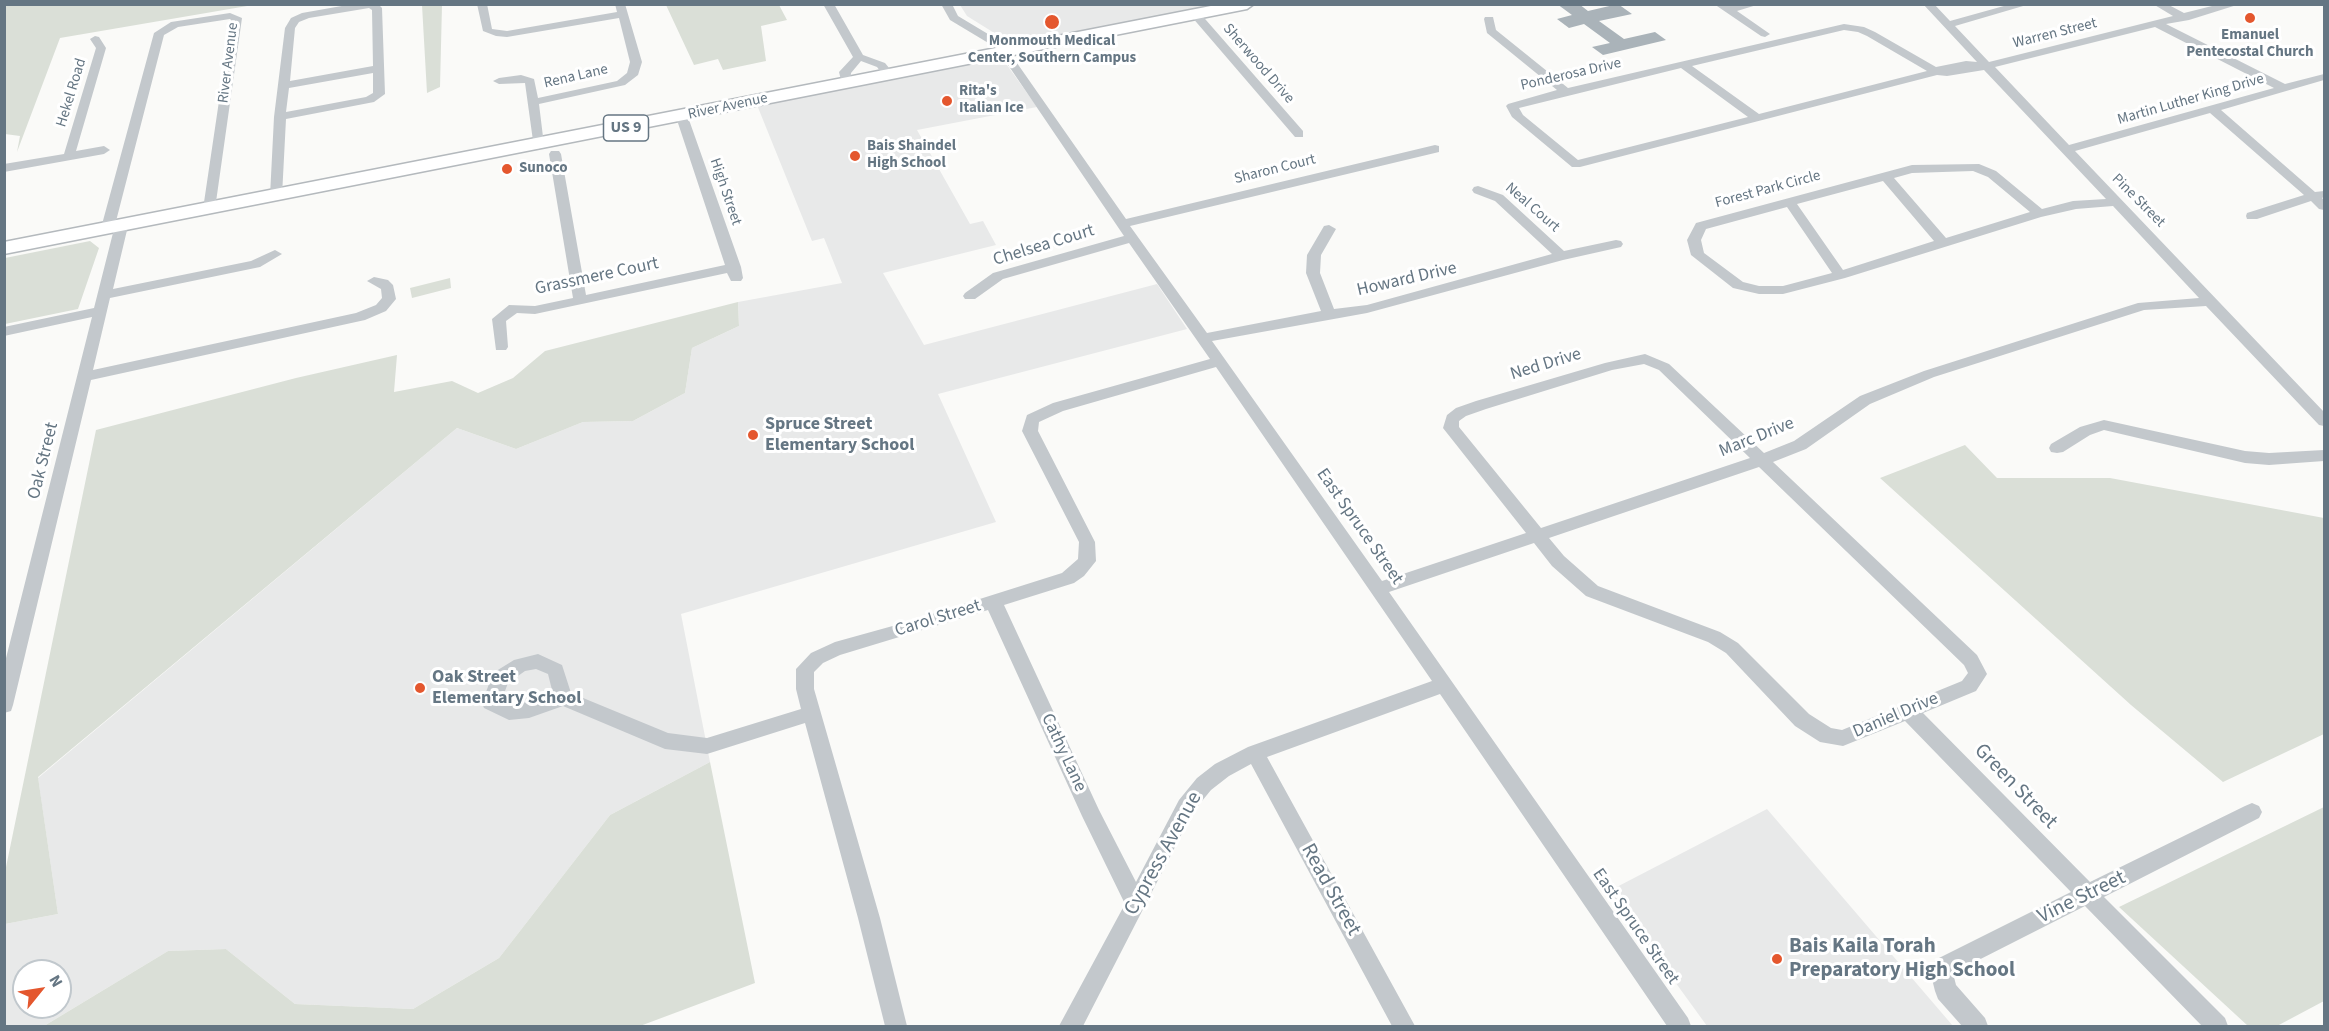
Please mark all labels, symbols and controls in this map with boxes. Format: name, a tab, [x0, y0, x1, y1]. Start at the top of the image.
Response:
marker: Emanuel Pentecostal Church	[2243, 11, 2257, 25]
marker: Monmouth Medical Center, Southern Campus	[1043, 13, 1061, 31]
street label: Warren Street	[2011, 15, 2099, 53]
street label: Sherwood Drive	[1218, 20, 1298, 108]
street label: River Avenue	[215, 22, 243, 104]
place label: Emanuel Pentecostal Church	[2186, 27, 2314, 62]
place label: Monmouth Medical Center, Southern Campus	[968, 33, 1136, 68]
street label: Ponderosa Drive	[1519, 55, 1623, 95]
street label: Hekel Road	[53, 57, 91, 129]
street label: Rena Lane	[542, 61, 610, 93]
street label: Martin Luther King Drive	[2116, 70, 2266, 130]
place label: Rita's Italian Ice	[959, 83, 1024, 118]
street label: River Avenue	[686, 90, 770, 124]
marker: Rita's Italian Ice	[940, 94, 954, 108]
road number: US 9	[604, 115, 648, 141]
place label: Bais Shaindel High School	[867, 138, 956, 173]
marker: Bais Shaindel High School	[848, 149, 862, 163]
street label: Sharon Court	[1232, 151, 1318, 189]
street label: High Street	[705, 156, 745, 228]
place label: Sunoco	[519, 160, 568, 178]
marker: Sunoco	[500, 162, 514, 176]
street label: Forest Park Circle	[1713, 167, 1823, 213]
street label: Pine Street	[2107, 170, 2169, 232]
street label: Neal Court	[1501, 179, 1563, 237]
street label: Chelsea Court	[991, 220, 1097, 272]
street label: Grassmere Court	[533, 253, 661, 301]
street label: Howard Drive	[1355, 258, 1459, 302]
street label: Ned Drive	[1508, 344, 1584, 386]
street label: Marc Drive	[1716, 413, 1798, 463]
place label: Spruce Street Elementary School	[765, 414, 915, 456]
street label: Oak Street	[24, 420, 64, 502]
marker: Spruce Street Elementary School	[746, 428, 760, 442]
street label: East Spruce Street	[1311, 465, 1407, 589]
street label: Carol Street	[893, 596, 983, 642]
place label: Oak Street Elementary School	[432, 667, 582, 710]
marker: Oak Street Elementary School	[413, 681, 427, 695]
street label: Daniel Drive	[1850, 688, 1942, 744]
street label: Cathy Lane	[1036, 711, 1090, 795]
street label: Green Street	[1968, 739, 2062, 835]
street label: Cypress Avenue	[1120, 788, 1208, 920]
street label: Read Street	[1295, 840, 1365, 940]
street label: East Spruce Street	[1587, 865, 1683, 989]
street label: Vine Street	[2034, 866, 2130, 930]
place label: Bais Kaila Torah Preparatory High School	[1789, 934, 2015, 984]
marker: Bais Kaila Torah Preparatory High School	[1770, 952, 1784, 966]
north arrow	[12, 959, 72, 1019]
text: N	[44, 971, 68, 991]

